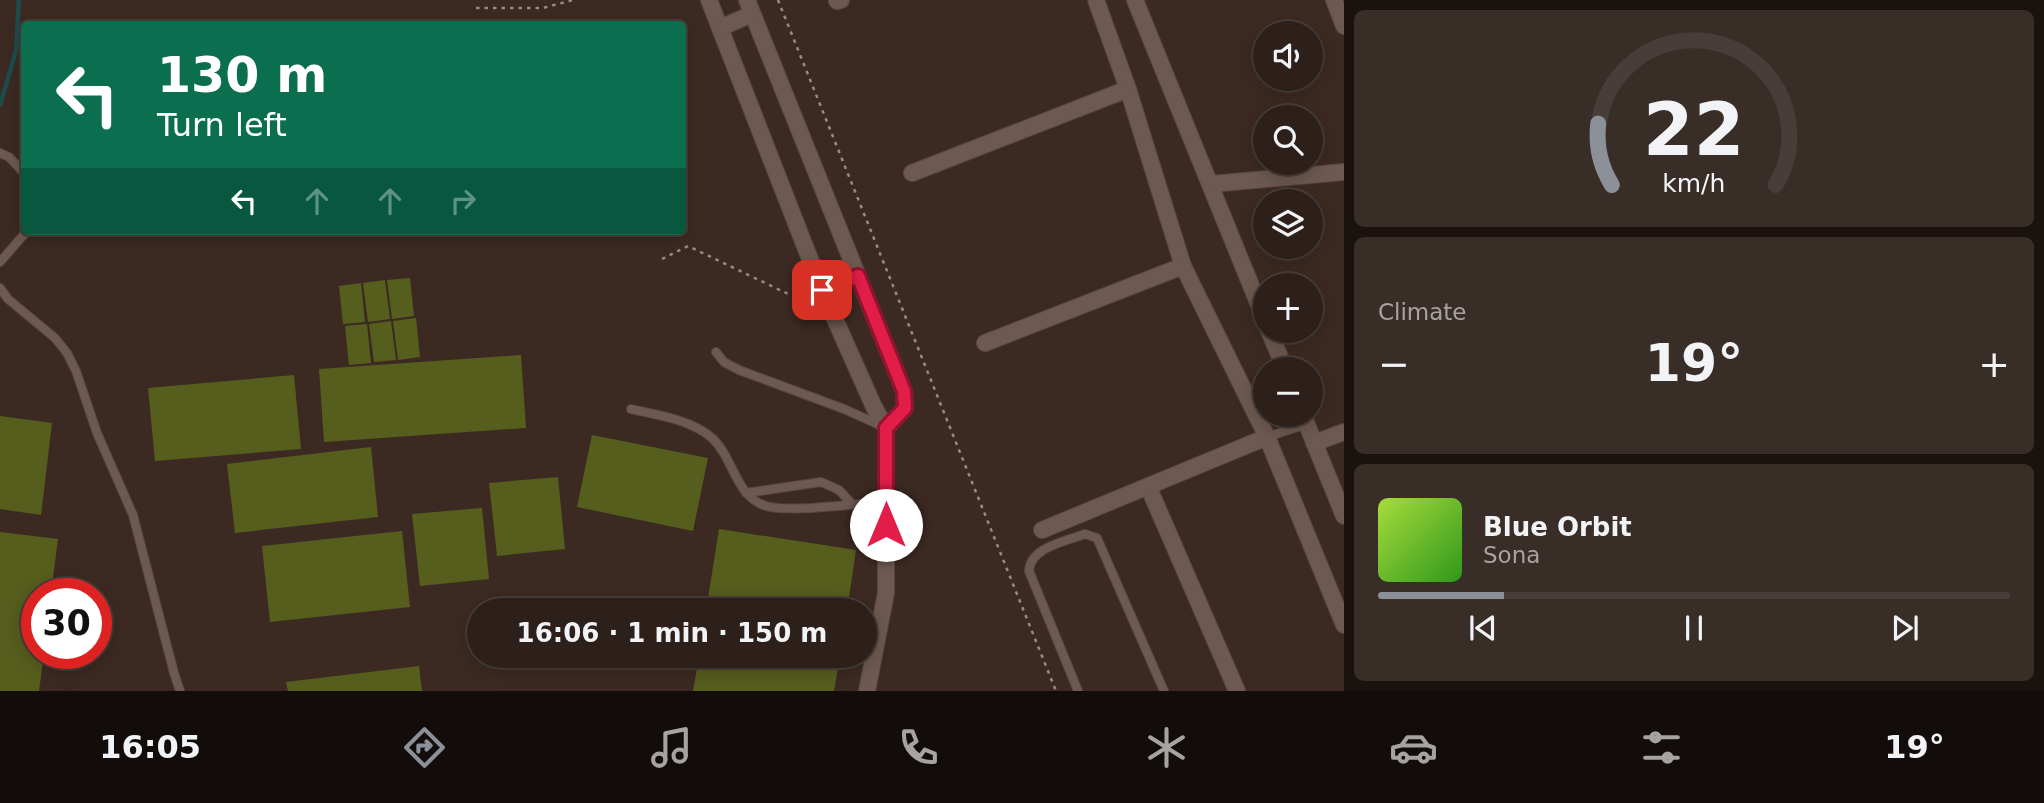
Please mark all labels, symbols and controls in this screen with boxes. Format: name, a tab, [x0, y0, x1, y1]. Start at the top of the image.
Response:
map controls	[1253, 21, 1323, 427]
button: sound	[1253, 21, 1323, 91]
text: 130 m	[157, 47, 327, 104]
icon: left	[42, 49, 133, 140]
text: 22	[1643, 87, 1745, 172]
button: search	[1253, 105, 1323, 175]
text: Turn left	[157, 106, 287, 144]
text: km/h	[1662, 168, 1726, 197]
icon: left	[225, 182, 263, 220]
icon: ahead	[298, 182, 336, 220]
icon: ahead	[371, 182, 409, 220]
icon: right	[444, 182, 482, 220]
button: layers	[1253, 189, 1323, 259]
pin	[792, 260, 852, 320]
icon: arrive	[803, 271, 841, 309]
button: +	[1253, 273, 1323, 343]
text: Climate	[1378, 299, 1467, 325]
text: 19°	[1645, 333, 1743, 393]
text: −	[1378, 342, 1410, 386]
text: +	[1978, 342, 2010, 386]
button: −	[1253, 357, 1323, 427]
position arrow	[849, 488, 923, 562]
text: Blue Orbit	[1483, 512, 1632, 542]
text: Sona	[1483, 542, 1540, 568]
speed limit sign: 30	[21, 578, 112, 669]
icon: previous	[1464, 609, 1502, 647]
icon: pause	[1675, 609, 1713, 647]
icon: next	[1886, 609, 1924, 647]
text: 16:06 · 1 min · 150 m	[517, 618, 827, 648]
icon: directions	[400, 723, 449, 772]
icon: music	[647, 723, 696, 772]
icon: phone	[894, 723, 943, 772]
icon: climate	[1142, 723, 1191, 772]
icon: car	[1389, 723, 1438, 772]
icon: filters	[1637, 723, 1686, 772]
text: 16:05	[99, 728, 201, 766]
text: 19°	[1884, 728, 1945, 766]

